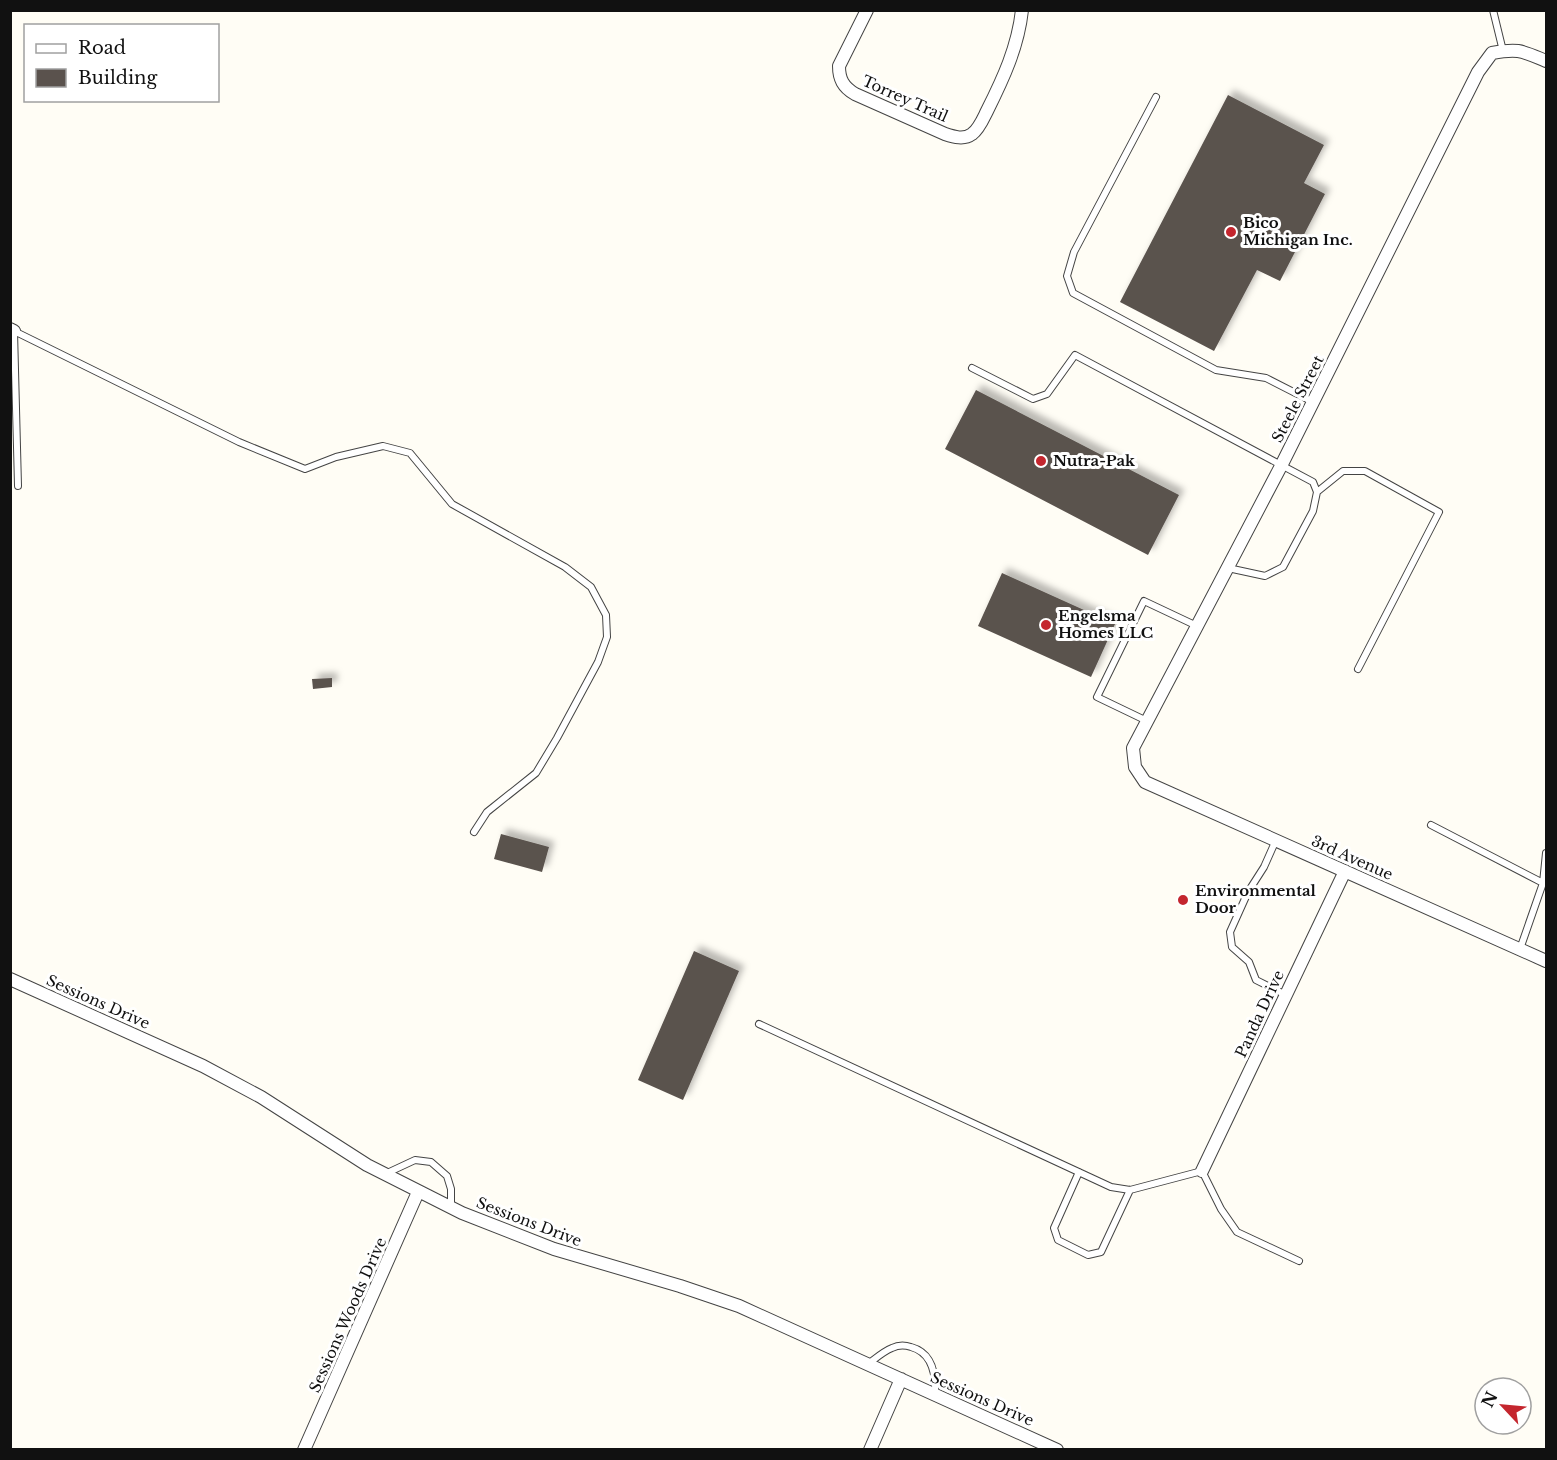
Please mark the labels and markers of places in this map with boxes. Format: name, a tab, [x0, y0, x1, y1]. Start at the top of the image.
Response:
place label: Bico Michigan Inc.	[1243, 213, 1353, 249]
marker: Bico Michigan Inc.	[1224, 225, 1238, 239]
place label: Nutra-Pak	[1053, 451, 1136, 470]
marker: Nutra-Pak	[1034, 454, 1048, 468]
place label: Engelsma Homes LLC	[1058, 606, 1153, 642]
marker: Engelsma Homes LLC	[1039, 618, 1053, 632]
place label: Environmental Door	[1195, 881, 1317, 917]
marker: Environmental Door	[1176, 893, 1190, 907]

